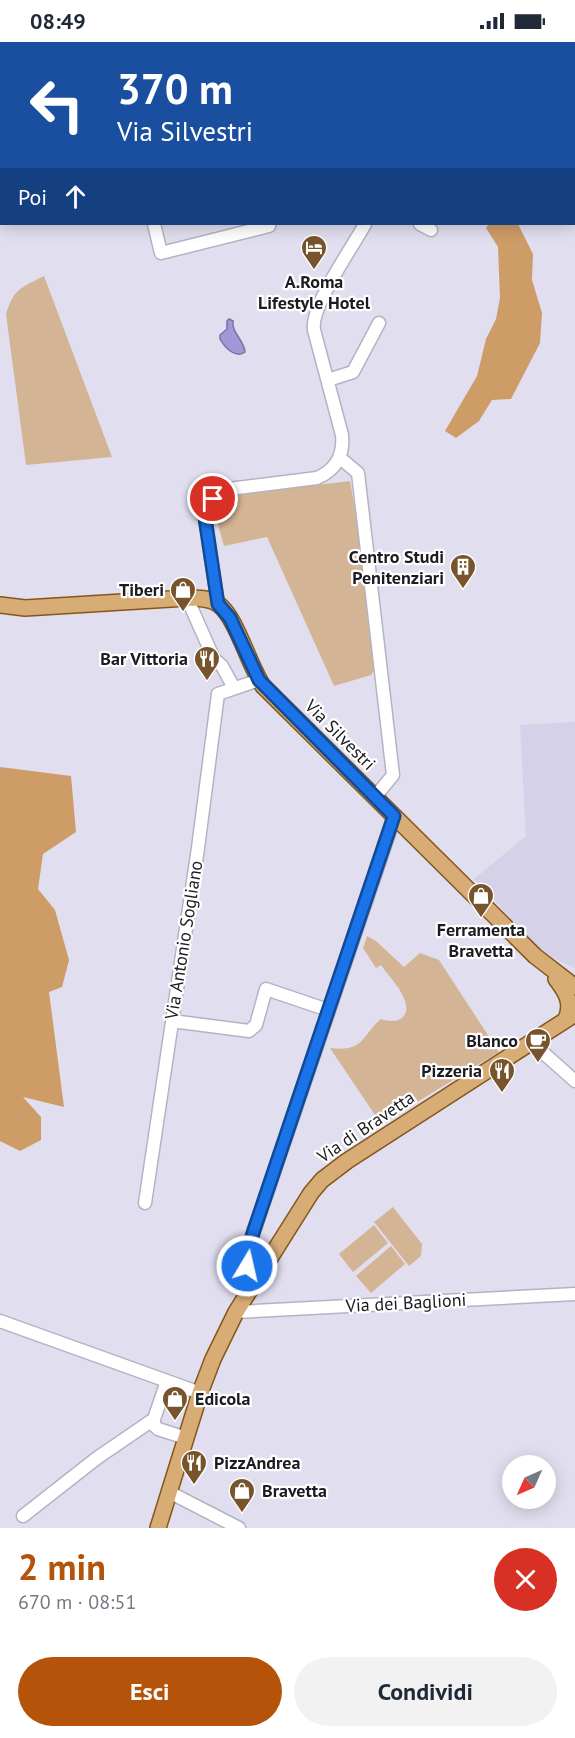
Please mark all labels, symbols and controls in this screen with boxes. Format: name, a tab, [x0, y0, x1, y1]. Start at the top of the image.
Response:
text: 08:49	[30, 7, 86, 35]
text: 370 m	[117, 61, 233, 116]
icon: left	[18, 66, 96, 144]
text: Via Silvestri	[117, 114, 253, 148]
icon: ahead	[59, 180, 92, 213]
text: Poi	[18, 183, 47, 211]
hotel icon: A.Roma Lifestyle Hotel	[299, 233, 329, 271]
place label: A.Roma Lifestyle Hotel	[258, 270, 371, 314]
pin	[187, 473, 238, 524]
icon: arrive	[196, 482, 229, 515]
place label: Centro Studi Penitenziari	[349, 545, 444, 589]
building icon: Centro Studi Penitenziari	[448, 552, 478, 590]
shop icon: Tiberi	[168, 575, 198, 613]
place label: Tiberi	[119, 578, 164, 601]
restaurant icon: Bar Vittoria	[192, 644, 222, 682]
place label: Bar Vittoria	[100, 647, 188, 670]
street label: Via Silvestri	[299, 694, 381, 775]
street label: Via Antonio Sogliano	[159, 859, 207, 1022]
shop icon: Ferramenta Bravetta	[466, 881, 496, 919]
place label: Ferramenta Bravetta	[437, 918, 525, 962]
cafe icon: Blanco	[523, 1026, 553, 1064]
place label: Blanco	[466, 1029, 518, 1052]
restaurant icon: Pizzeria	[487, 1056, 517, 1094]
place label: Pizzeria	[421, 1059, 482, 1082]
street label: Via di Bravetta	[312, 1086, 419, 1168]
position arrow	[215, 1234, 279, 1298]
street label: Via dei Baglioni	[344, 1288, 467, 1317]
shop icon: Edicola	[160, 1384, 190, 1422]
place label: Edicola	[195, 1387, 250, 1410]
restaurant icon: PizzAndrea	[179, 1448, 209, 1486]
place label: PizzAndrea	[214, 1451, 300, 1474]
north arrow	[502, 1455, 556, 1509]
map controls	[502, 1455, 556, 1509]
shop icon: Bravetta	[227, 1476, 257, 1514]
place label: Bravetta	[262, 1479, 327, 1502]
text: 2 min	[18, 1543, 106, 1590]
button: close	[494, 1548, 557, 1611]
text: 670 m · 08:51	[18, 1589, 136, 1615]
button: Esci	[18, 1657, 282, 1726]
button: Condividi	[294, 1657, 557, 1726]

